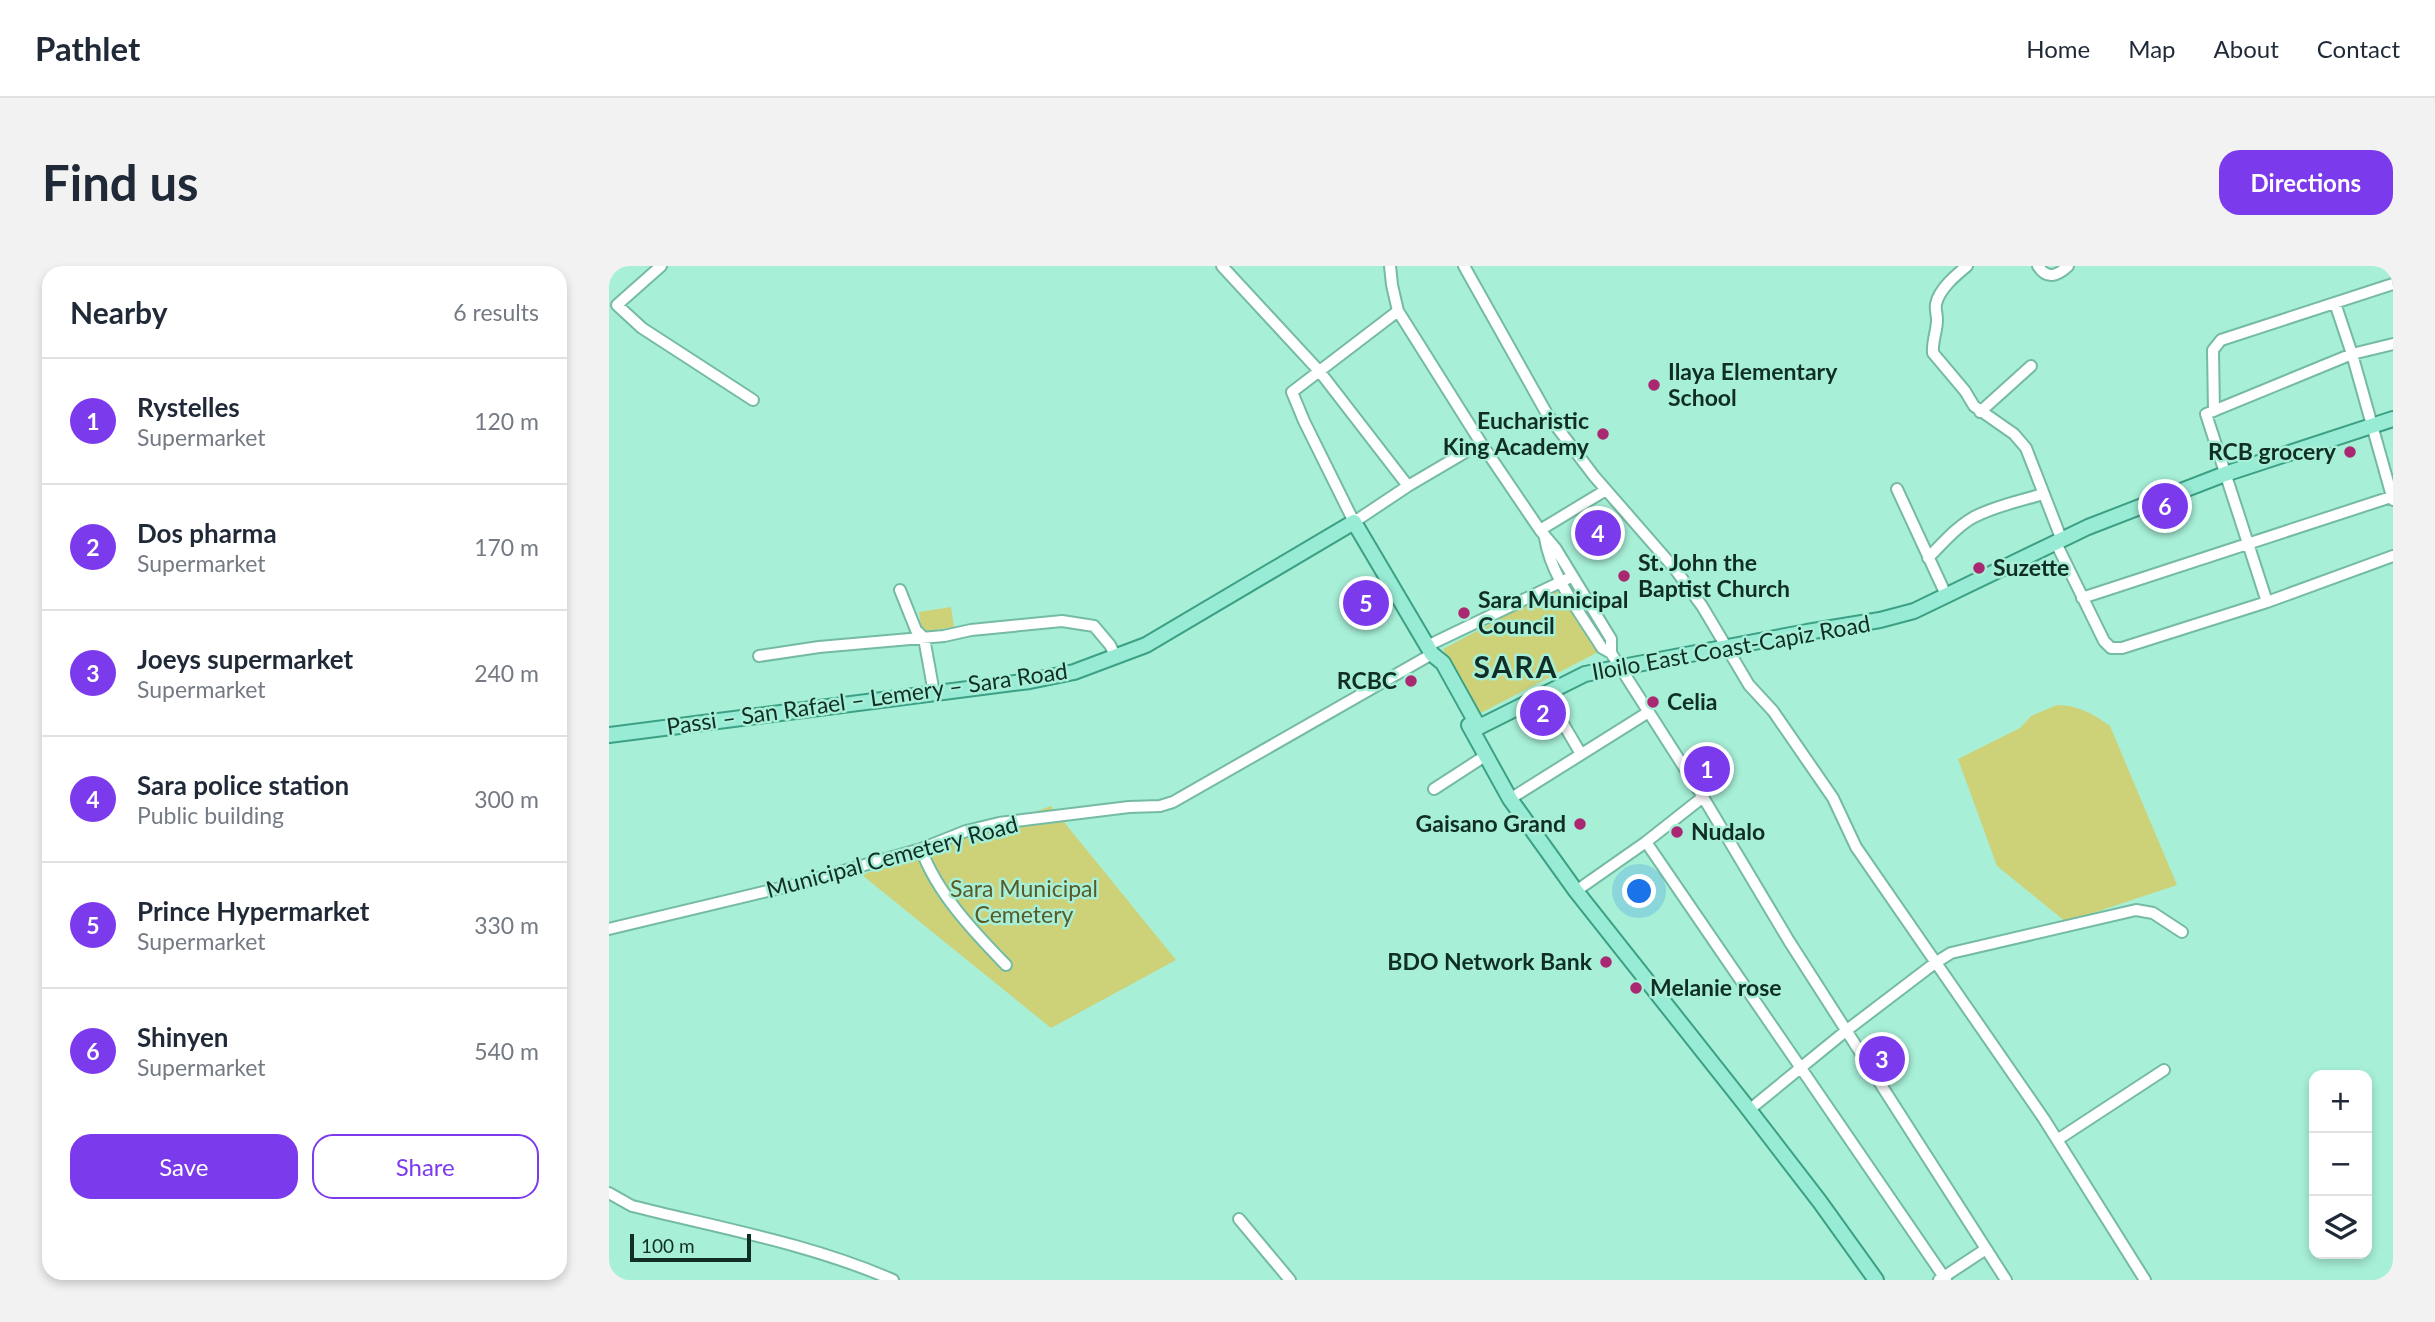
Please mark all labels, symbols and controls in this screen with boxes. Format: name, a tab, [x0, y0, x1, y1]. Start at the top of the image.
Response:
text: Pathlet	[35, 28, 140, 68]
text: Home	[2026, 34, 2090, 63]
text: Map	[2128, 34, 2176, 63]
text: About	[2214, 34, 2279, 63]
text: Contact	[2317, 34, 2400, 63]
button: Directions	[2219, 150, 2393, 215]
text: Find us	[42, 153, 199, 211]
text: Nearby	[70, 294, 168, 330]
text: 6 results	[453, 298, 539, 326]
place label: Ilaya Elementary School	[1668, 357, 1838, 411]
marker: Ilaya Elementary School	[1646, 377, 1662, 393]
text: Rystelles	[137, 391, 240, 423]
place label: Eucharistic King Academy	[1443, 406, 1590, 460]
text: 1	[86, 407, 100, 435]
text: 120 m	[474, 407, 539, 435]
text: Supermarket	[137, 423, 266, 451]
marker: Eucharistic King Academy	[1595, 426, 1611, 442]
place label: RCB grocery	[2208, 437, 2337, 465]
marker: RCB grocery	[2342, 444, 2358, 460]
pin: 6	[2142, 480, 2188, 532]
pin: 4	[1575, 507, 1621, 559]
text: Dos pharma	[137, 517, 277, 549]
text: 2	[86, 533, 100, 561]
text: 170 m	[474, 533, 539, 561]
place label: St. John the Baptist Church	[1638, 548, 1790, 602]
text: Supermarket	[137, 549, 266, 577]
place label: Suzette	[1993, 553, 2069, 581]
marker: Suzette	[1971, 560, 1987, 576]
marker: St. John the Baptist Church	[1616, 568, 1632, 584]
pin: 5	[1343, 577, 1389, 629]
place label: Sara Municipal Council	[1478, 585, 1629, 639]
marker: Sara Municipal Council	[1456, 605, 1472, 621]
street label: Iloilo East Coast-Capiz Road	[1589, 609, 1872, 685]
text: Joeys supermarket	[137, 643, 353, 675]
district label: SARA	[1474, 648, 1558, 684]
street label: Passi – San Rafael – Lemery – Sara Road	[665, 656, 1069, 740]
text: 3	[86, 659, 100, 687]
text: 240 m	[474, 659, 539, 687]
place label: RCBC	[1337, 666, 1397, 694]
marker: RCBC	[1403, 673, 1419, 689]
text: Supermarket	[137, 675, 266, 703]
pin: 2	[1520, 687, 1566, 739]
place label: Celia	[1667, 687, 1718, 715]
marker: Celia	[1645, 694, 1661, 710]
pin: 1	[1684, 743, 1730, 795]
text: Sara police station	[137, 769, 349, 801]
text: 4	[86, 785, 100, 813]
text: 300 m	[474, 785, 539, 813]
text: Public building	[137, 801, 284, 829]
street label: Municipal Cemetery Road	[763, 809, 1021, 903]
place label: Gaisano Grand	[1416, 809, 1566, 837]
marker: Gaisano Grand	[1572, 816, 1588, 832]
place label: Nudalo	[1691, 817, 1765, 845]
marker: Nudalo	[1669, 824, 1685, 840]
park label: Sara Municipal Cemetery	[950, 874, 1098, 928]
your location	[1622, 874, 1656, 908]
text: Prince Hypermarket	[137, 895, 370, 927]
text: 5	[86, 911, 100, 939]
text: 330 m	[474, 911, 539, 939]
text: Supermarket	[137, 927, 266, 955]
place label: BDO Network Bank	[1387, 947, 1593, 975]
marker: BDO Network Bank	[1598, 954, 1614, 970]
place label: Melanie rose	[1650, 973, 1782, 1001]
marker: Melanie rose	[1628, 980, 1644, 996]
text: Shinyen	[137, 1021, 229, 1053]
pin: 3	[1859, 1033, 1905, 1085]
text: 6	[86, 1037, 100, 1065]
text: 540 m	[474, 1037, 539, 1065]
text: Supermarket	[137, 1053, 266, 1081]
map controls	[2309, 1070, 2372, 1259]
button: +	[2309, 1070, 2372, 1133]
button: −	[2309, 1133, 2372, 1196]
button: Save	[70, 1134, 298, 1199]
button: Share	[312, 1134, 539, 1199]
button: layers	[2309, 1196, 2372, 1259]
scale bar	[630, 1231, 751, 1263]
text: 100 m	[641, 1234, 695, 1257]

